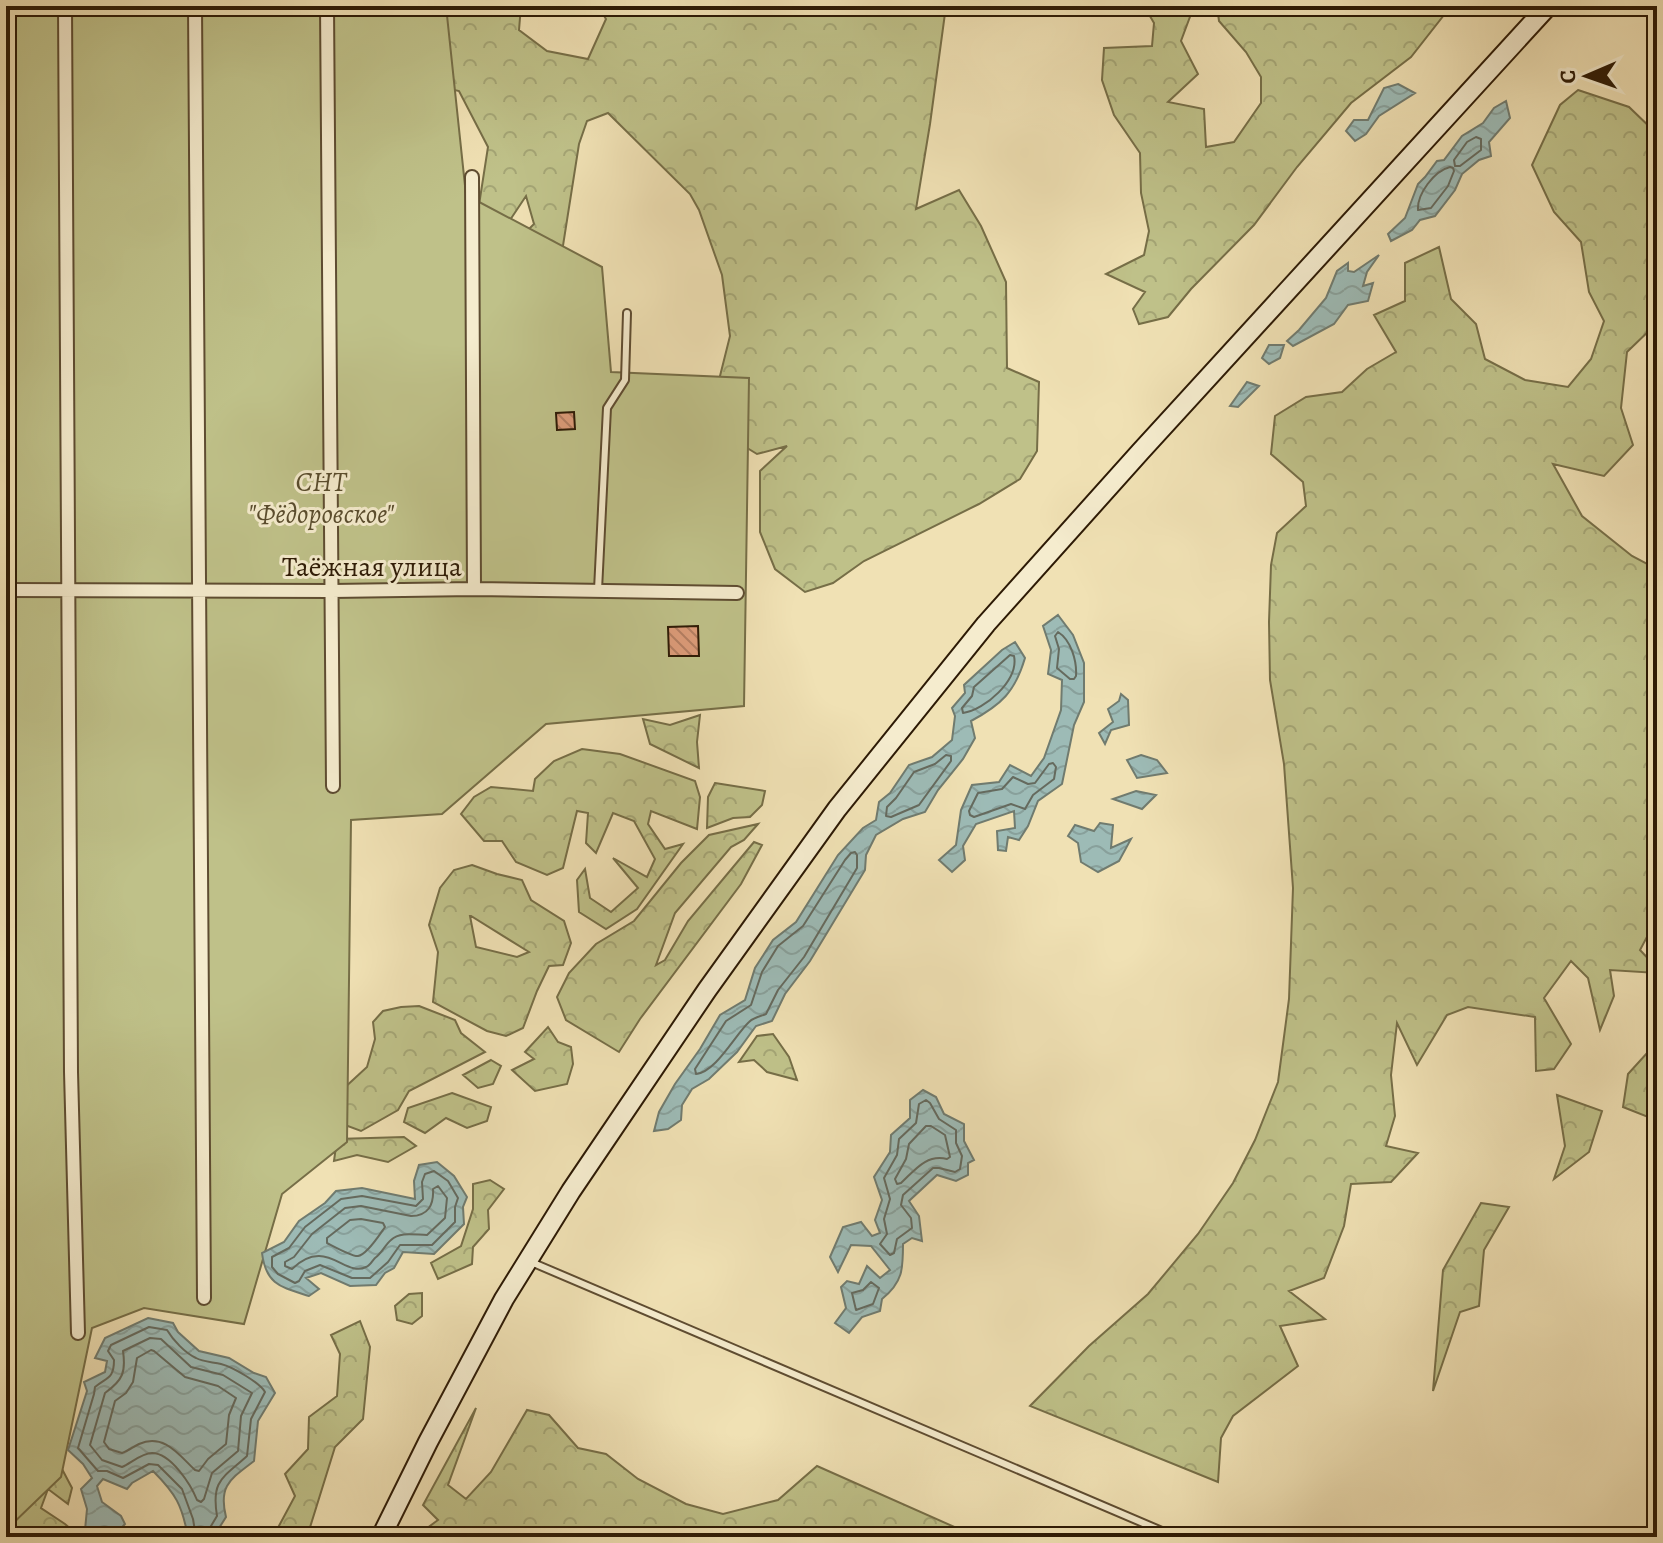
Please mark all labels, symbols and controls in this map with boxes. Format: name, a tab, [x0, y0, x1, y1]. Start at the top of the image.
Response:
north arrow	[1547, 36, 1627, 116]
text: С	[1553, 69, 1583, 84]
park label: СНТ "Фёдоровское"	[248, 463, 395, 533]
street label: Таёжная улица	[282, 548, 462, 586]

